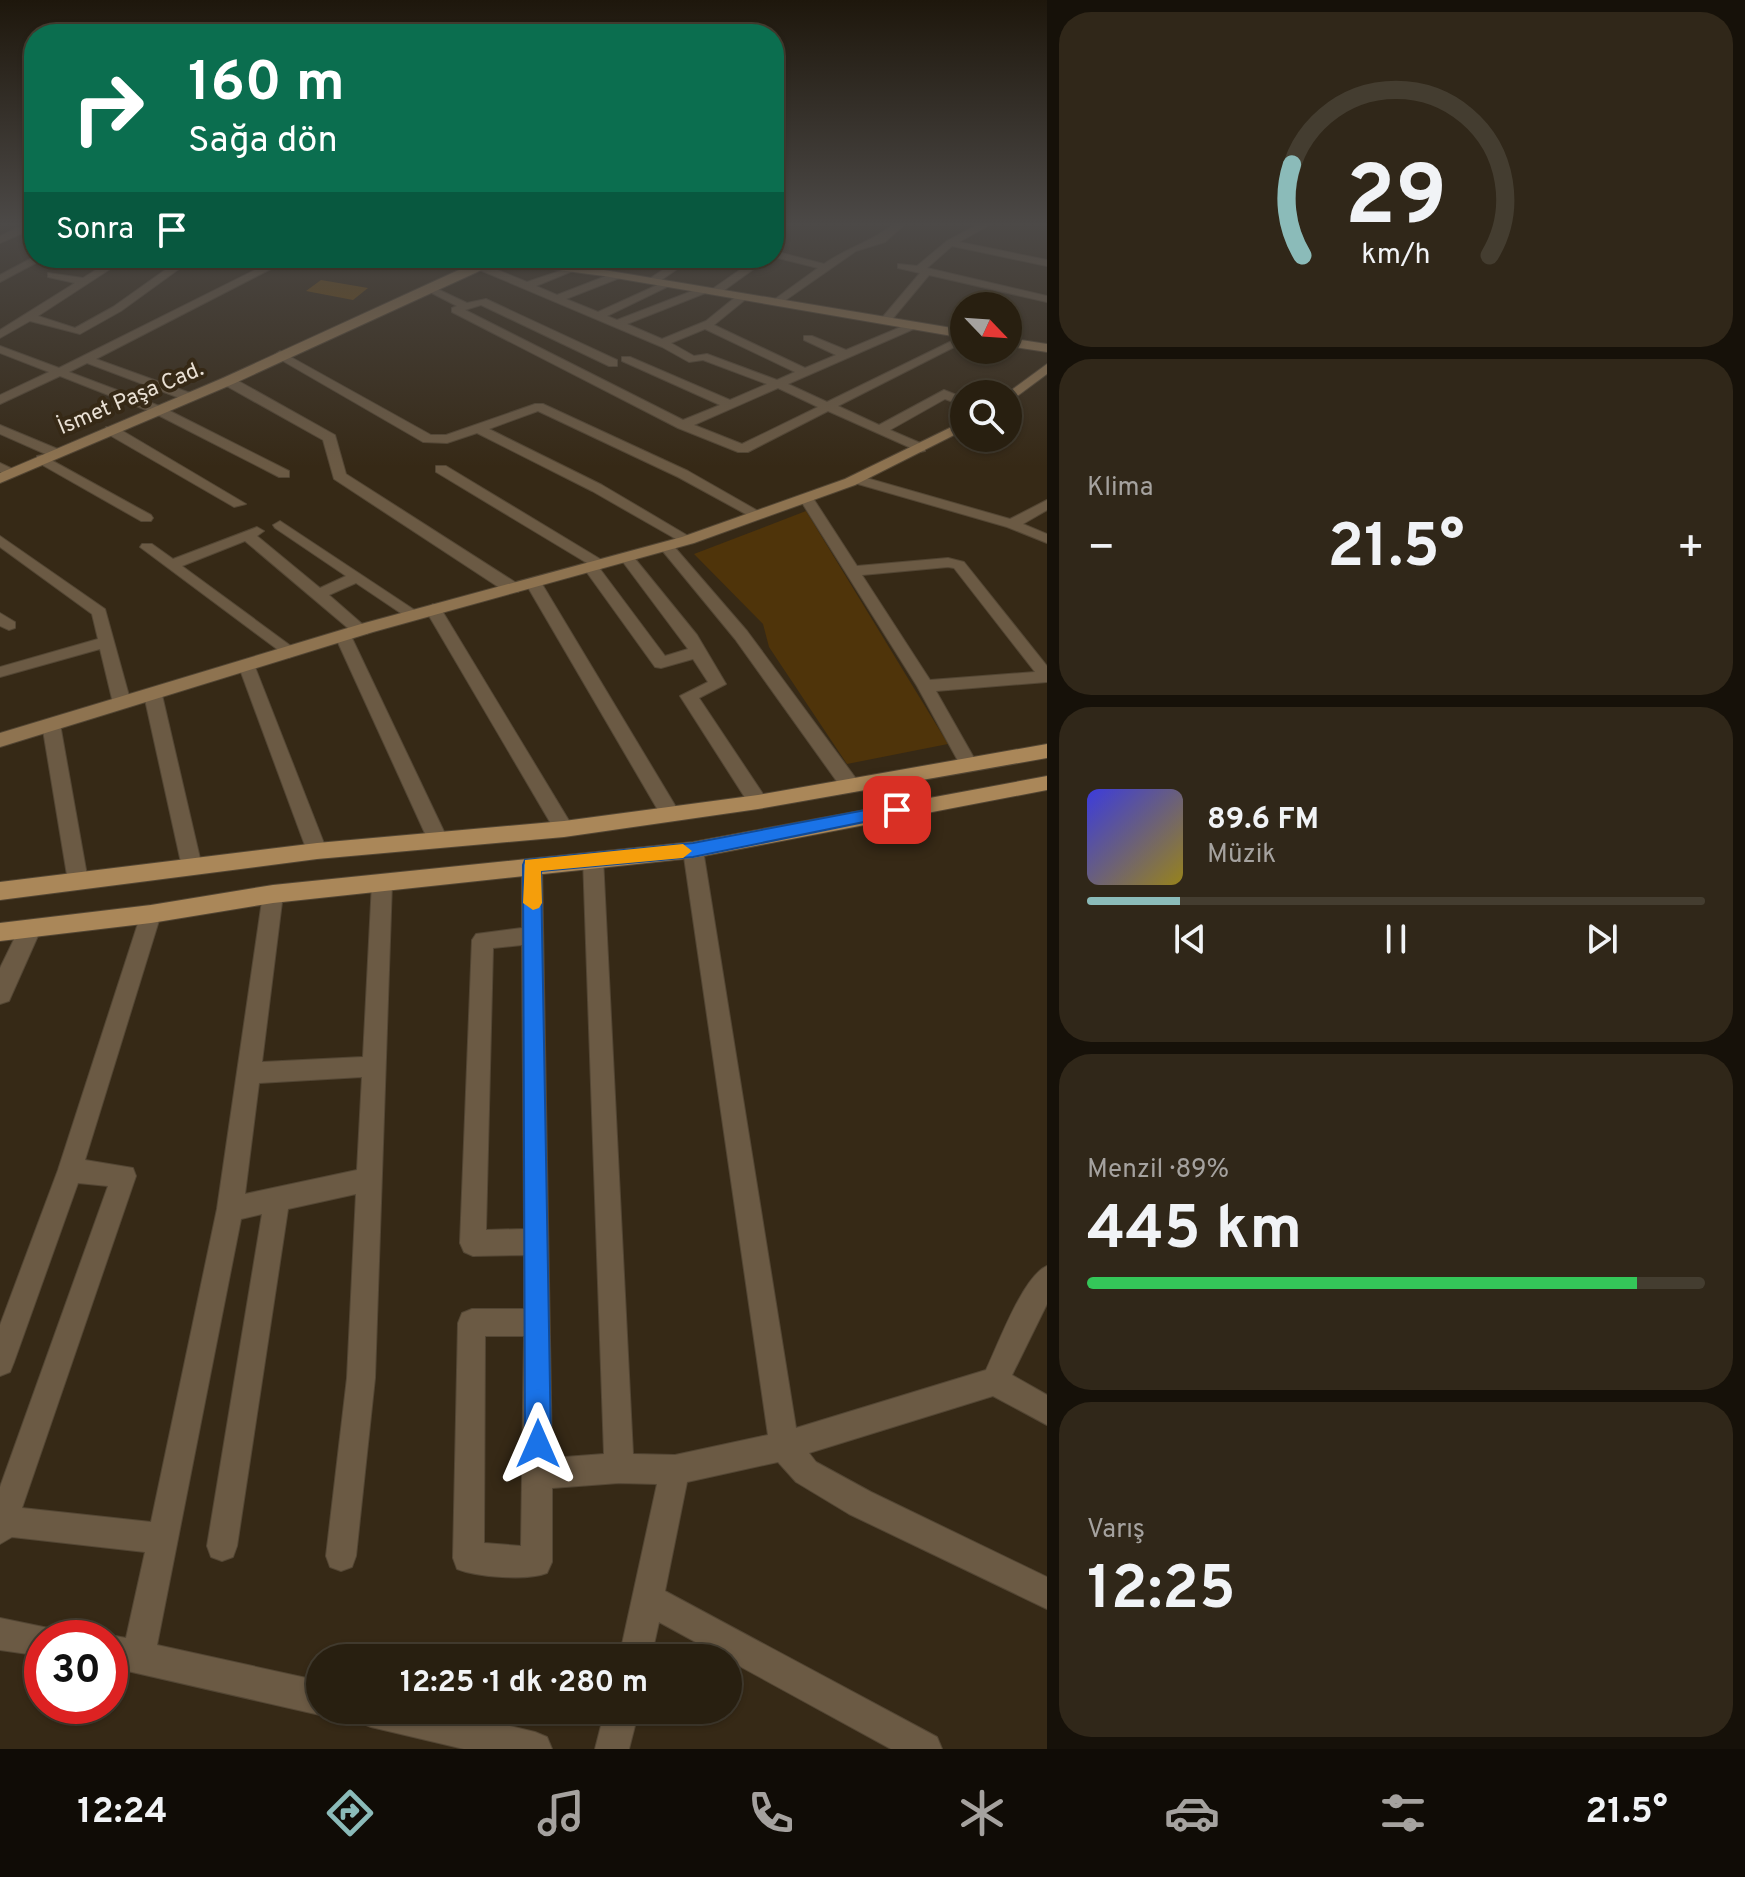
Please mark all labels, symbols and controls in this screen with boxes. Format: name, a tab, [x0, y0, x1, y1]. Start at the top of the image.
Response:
text: 160 m	[188, 50, 345, 120]
icon: right	[56, 56, 160, 160]
text: Sağa dön	[188, 119, 338, 165]
text: 29	[1345, 148, 1447, 253]
icon: arrive	[150, 208, 194, 252]
text: Sonra	[56, 212, 134, 249]
text: km/h	[1361, 238, 1431, 274]
north arrow	[950, 292, 1022, 364]
map controls	[950, 292, 1022, 452]
street label: İsmet Paşa Cad.	[53, 354, 208, 442]
button: search	[950, 380, 1022, 452]
text: Klima	[1087, 472, 1153, 505]
text: 21.5°	[1327, 512, 1465, 588]
text: −	[1087, 522, 1115, 578]
text: +	[1677, 522, 1705, 578]
pin	[863, 776, 931, 844]
icon: arrive	[875, 788, 919, 832]
text: 89.6 FM	[1207, 802, 1319, 839]
text: Müzik	[1207, 839, 1276, 872]
icon: previous	[1168, 917, 1212, 961]
icon: pause	[1374, 917, 1418, 961]
icon: next	[1580, 917, 1624, 961]
text: Menzil · 89%	[1087, 1154, 1229, 1187]
text: 445 km	[1087, 1194, 1302, 1270]
position arrow	[496, 1402, 580, 1486]
text: Varış	[1087, 1514, 1145, 1547]
text: 12:25	[1087, 1554, 1236, 1630]
speed limit sign: 30	[24, 1620, 128, 1724]
text: 12:25 · 1 dk · 280 m	[400, 1665, 648, 1702]
icon: directions	[322, 1785, 378, 1841]
icon: music	[533, 1785, 589, 1841]
icon: phone	[743, 1785, 799, 1841]
icon: climate	[954, 1785, 1010, 1841]
icon: car	[1164, 1785, 1220, 1841]
icon: filters	[1375, 1785, 1431, 1841]
text: 12:24	[77, 1790, 168, 1836]
text: 21.5°	[1585, 1790, 1668, 1836]

